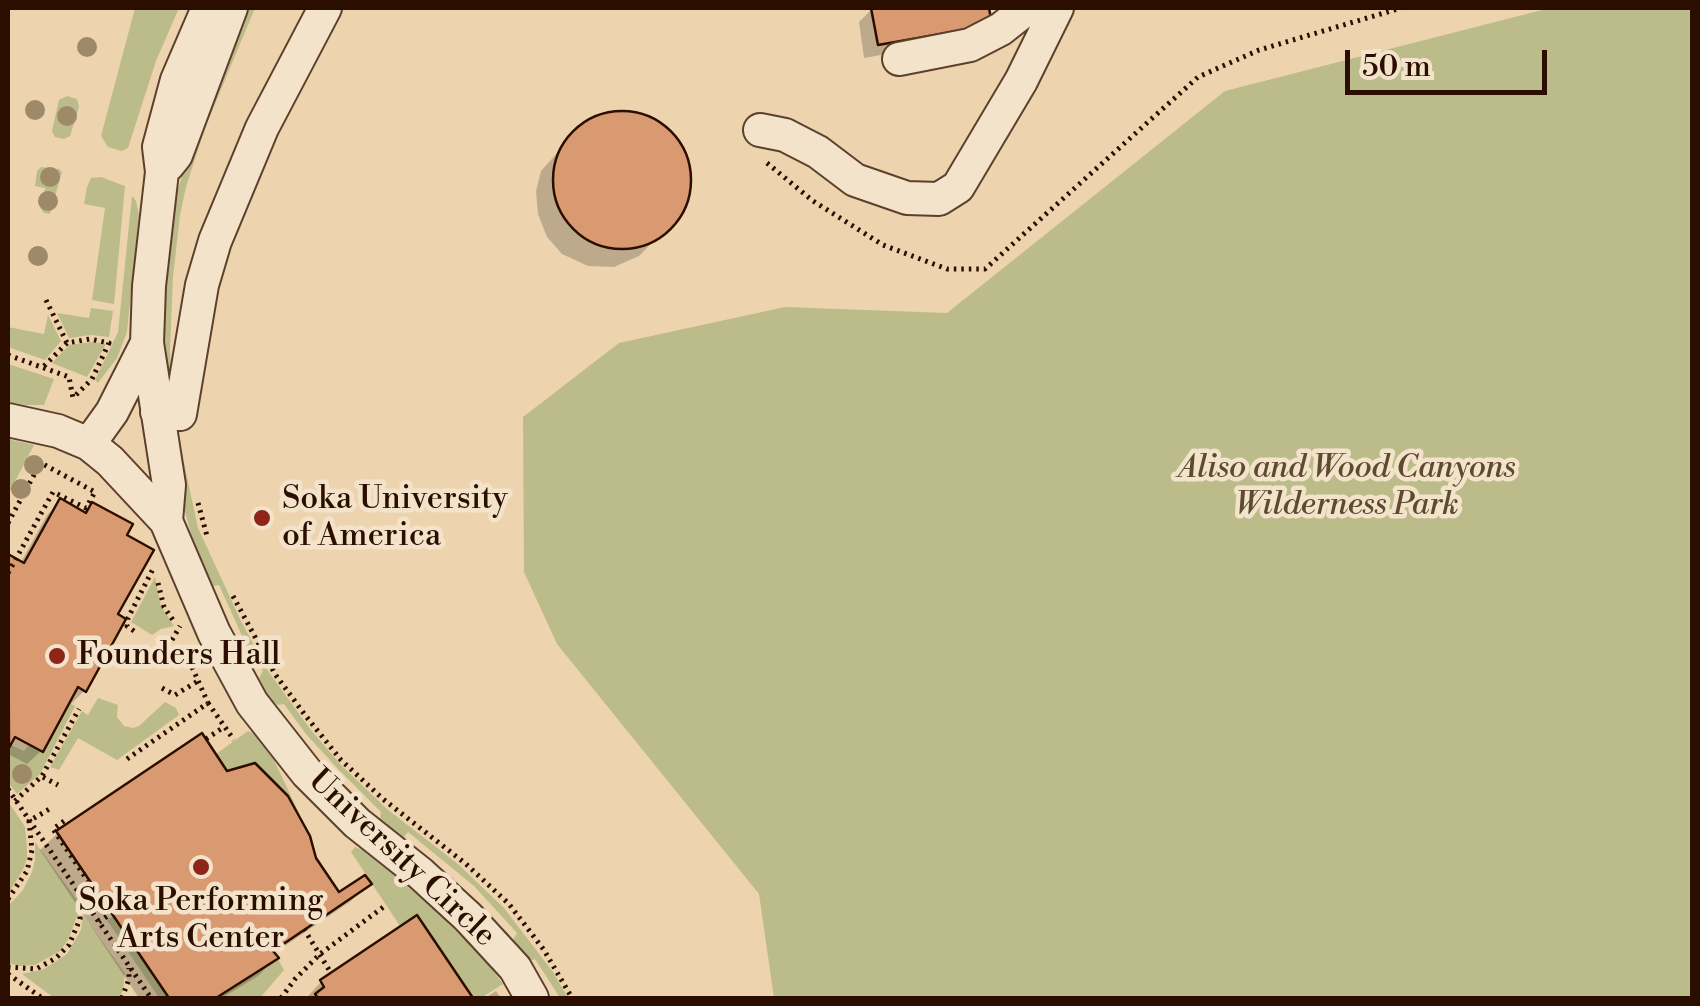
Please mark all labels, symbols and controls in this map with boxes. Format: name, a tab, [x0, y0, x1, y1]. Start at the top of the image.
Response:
scale bar	[1350, 30, 1552, 92]
text: 50 m	[1362, 48, 1431, 86]
park label: Aliso and Wood Canyons Wilderness Park	[1178, 450, 1516, 525]
place label: Soka University of America	[282, 481, 508, 556]
marker: Soka University of America	[251, 507, 273, 529]
place label: Founders Hall	[77, 637, 281, 675]
marker: Founders Hall	[46, 645, 68, 667]
street label: University Circle	[299, 762, 503, 956]
marker: Soka Performing Arts Center	[190, 856, 212, 878]
place label: Soka Performing Arts Center	[78, 883, 324, 958]

